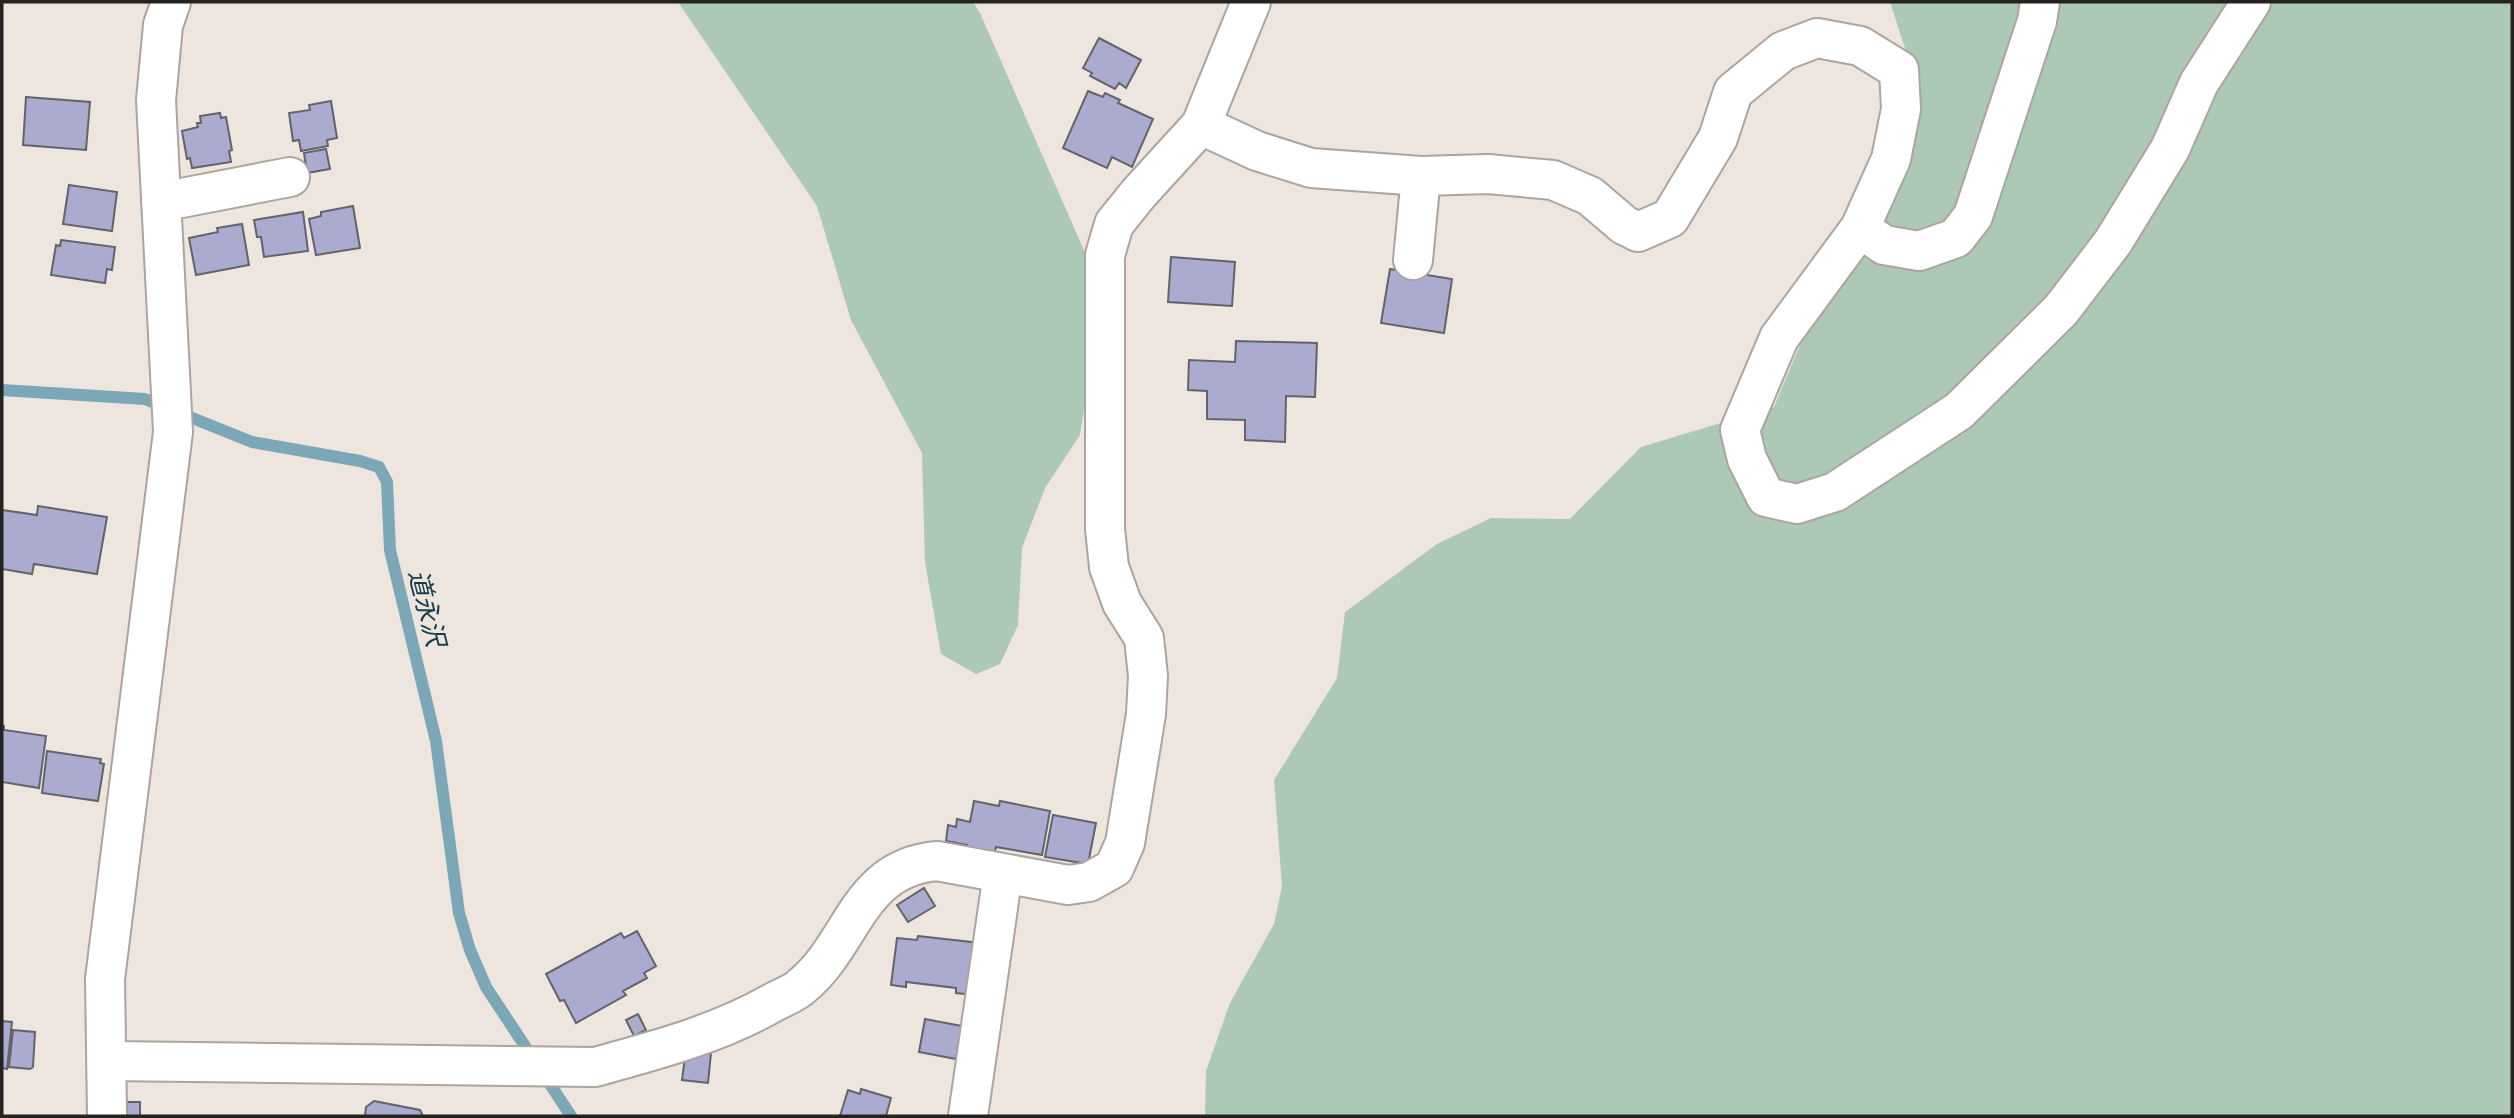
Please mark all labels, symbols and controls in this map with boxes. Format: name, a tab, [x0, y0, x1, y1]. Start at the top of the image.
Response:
water label: 道永沢	[400, 566, 455, 653]

